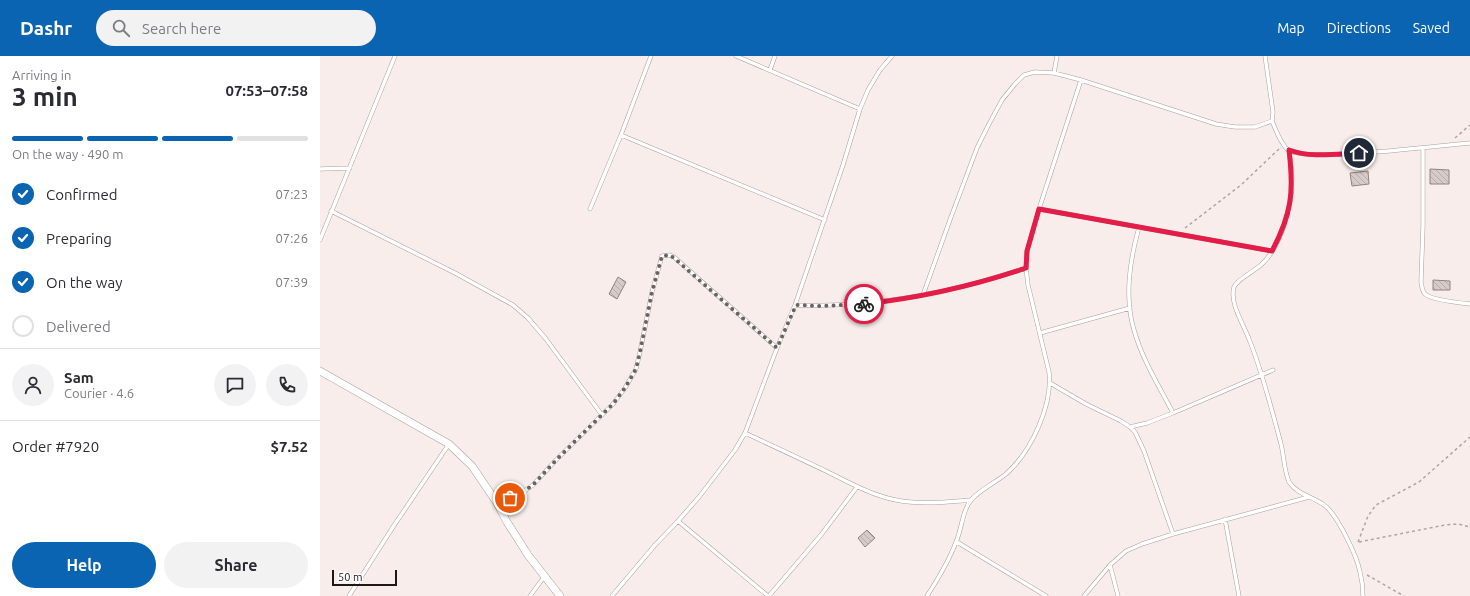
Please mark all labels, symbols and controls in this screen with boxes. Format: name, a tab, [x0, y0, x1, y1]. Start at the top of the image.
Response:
search box	[96, 10, 376, 46]
text: Dashr	[20, 17, 72, 39]
icon: search	[110, 17, 132, 39]
text: Search here	[142, 20, 221, 37]
text: Map	[1277, 20, 1305, 36]
text: Directions	[1327, 20, 1391, 36]
text: Saved	[1413, 20, 1450, 36]
text: Arriving in	[12, 68, 71, 82]
text: 3 min	[12, 82, 78, 111]
text: 07:53–07:58	[225, 82, 308, 99]
pin	[1342, 136, 1376, 170]
icon: home	[1348, 142, 1370, 164]
text: On the way · 490 m	[12, 147, 124, 161]
icon: check	[12, 183, 34, 205]
text: Confirmed	[46, 186, 118, 203]
text: 07:23	[275, 187, 308, 201]
icon: check	[12, 227, 34, 249]
text: Preparing	[46, 230, 112, 247]
text: 07:26	[275, 231, 308, 245]
icon: check	[12, 271, 34, 293]
text: On the way	[46, 274, 122, 291]
text: 07:39	[275, 275, 308, 289]
courier	[844, 284, 884, 324]
icon: bike	[853, 293, 875, 315]
text: Delivered	[46, 318, 111, 335]
button: person	[12, 364, 54, 406]
button: chat	[214, 364, 256, 406]
button: phone	[266, 364, 308, 406]
text: Sam	[64, 369, 94, 386]
text: Courier · 4.6	[64, 386, 134, 400]
text: Order #7920	[12, 438, 99, 455]
text: $7.52	[270, 438, 308, 455]
pin	[493, 481, 527, 515]
icon: bag	[499, 487, 521, 509]
button: Help	[12, 542, 156, 588]
button: Share	[164, 542, 308, 588]
scale bar	[332, 568, 397, 587]
text: 50 m	[338, 571, 362, 583]

